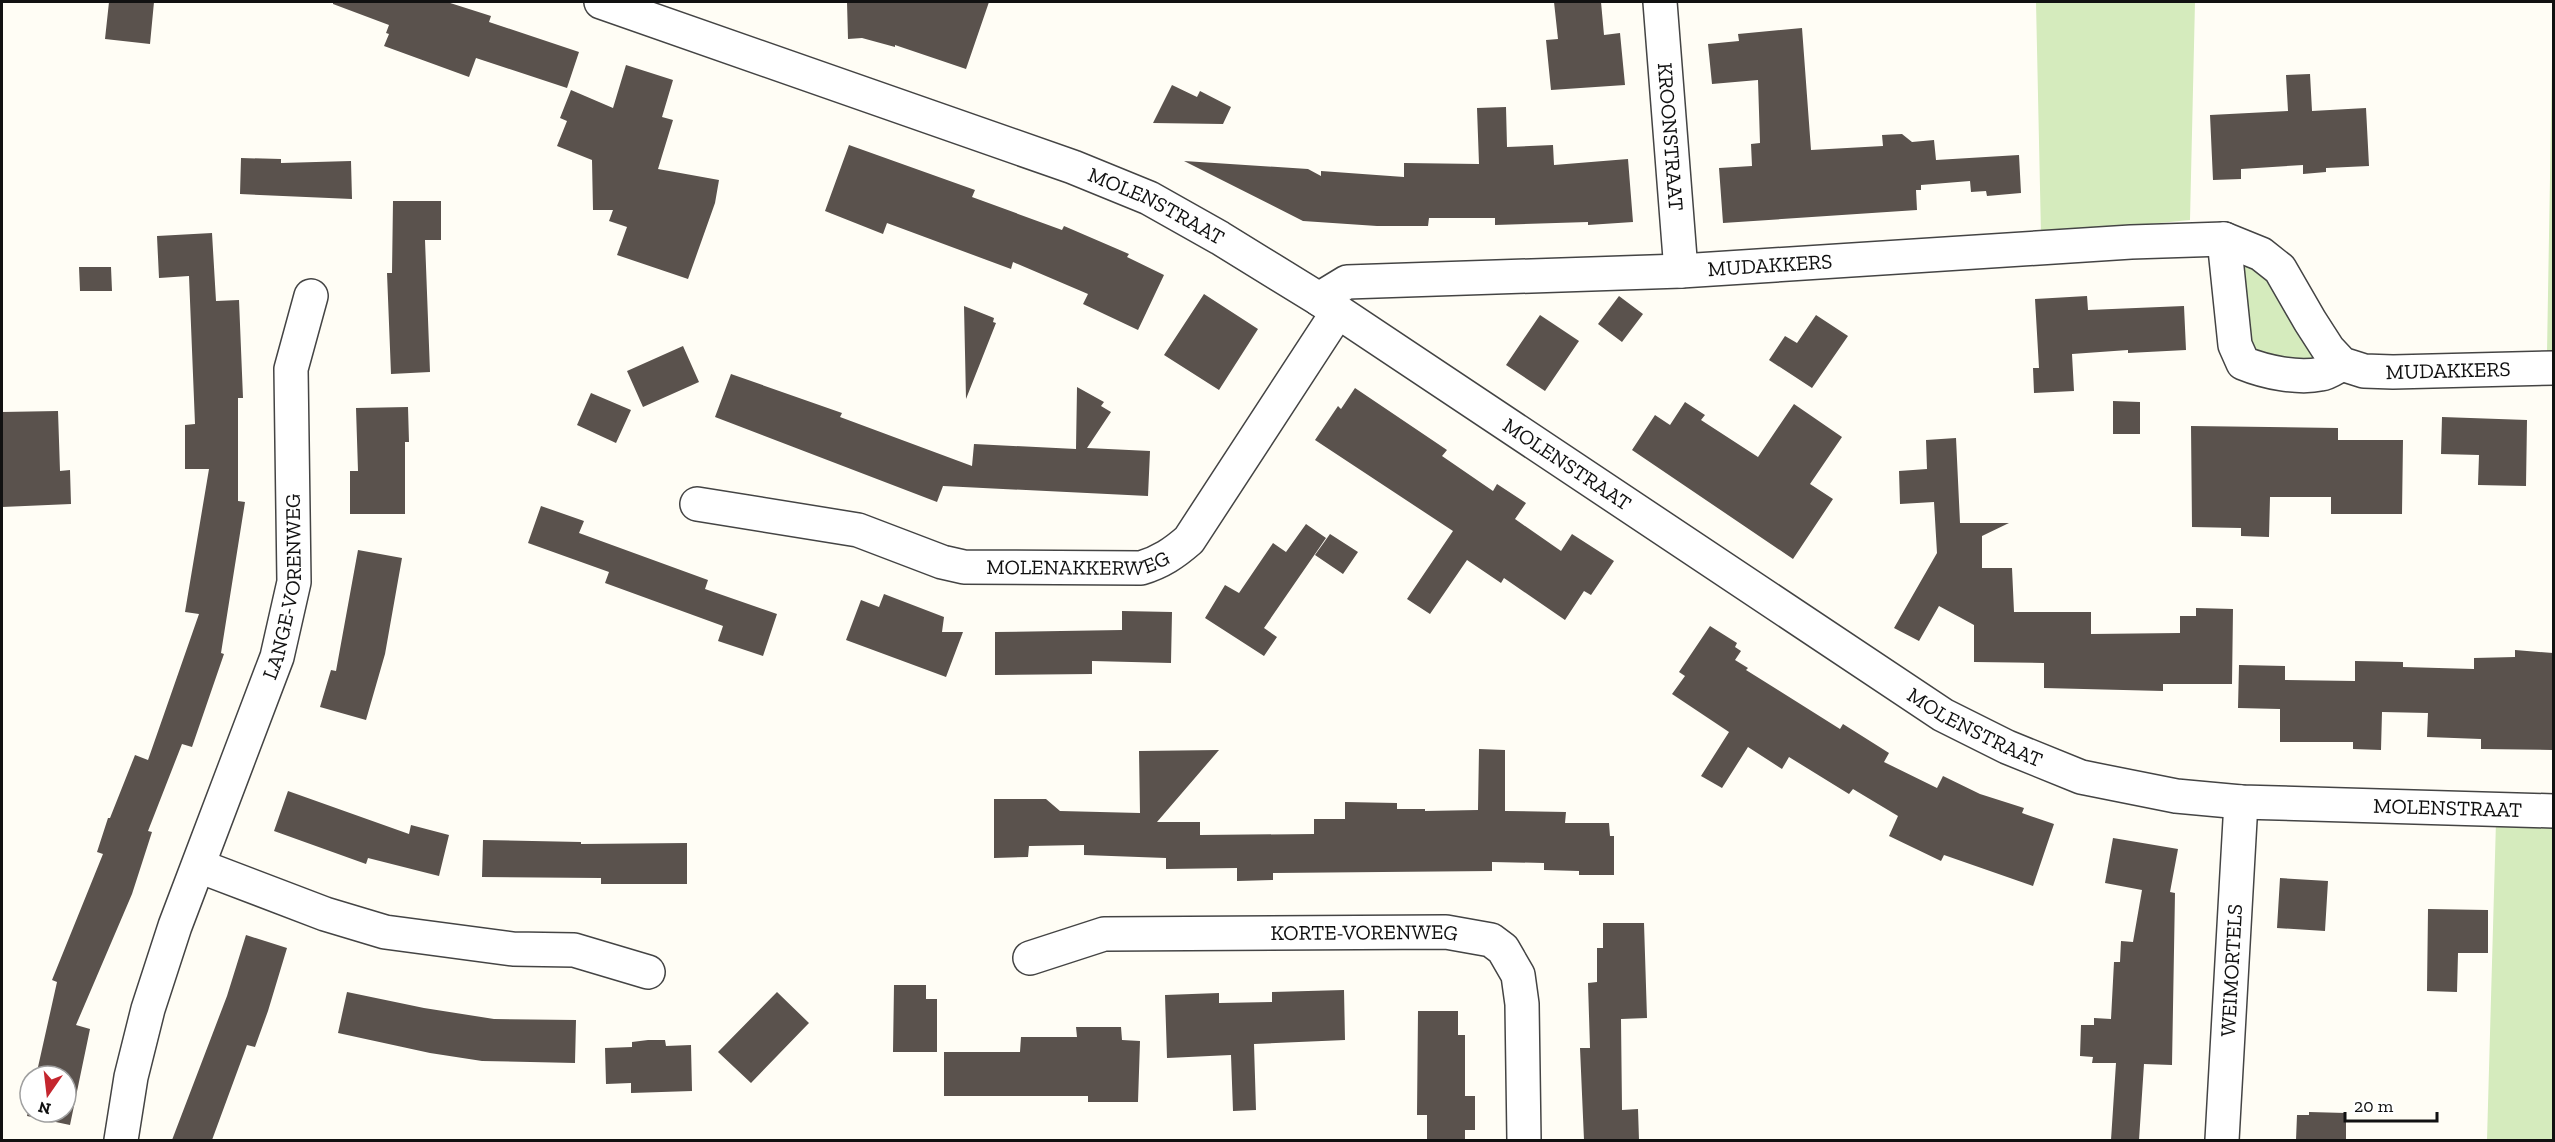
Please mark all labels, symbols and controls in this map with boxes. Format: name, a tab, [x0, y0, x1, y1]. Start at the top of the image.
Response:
street label: KROONSTRAAT	[1653, 62, 1689, 212]
street label: MOLENSTRAAT	[1085, 162, 1229, 250]
street label: MUDAKKERS	[1707, 248, 1833, 281]
street label: MUDAKKERS	[2385, 356, 2511, 384]
street label: MOLENSTRAAT	[1498, 412, 1636, 516]
street label: LANGE-VORENWEG	[257, 493, 306, 683]
street label: MOLENAKKERWEG	[986, 545, 1174, 580]
street label: MOLENSTRAAT	[1903, 682, 2046, 772]
street label: MOLENSTRAAT	[2373, 793, 2522, 822]
street label: WEIMORTELS	[2215, 903, 2247, 1037]
street label: KORTE-VORENWEG	[1270, 919, 1460, 946]
north arrow	[18, 1064, 78, 1124]
scale bar	[2345, 1085, 2436, 1123]
text: 20 m	[2354, 1095, 2394, 1117]
text: N	[36, 1097, 53, 1119]

